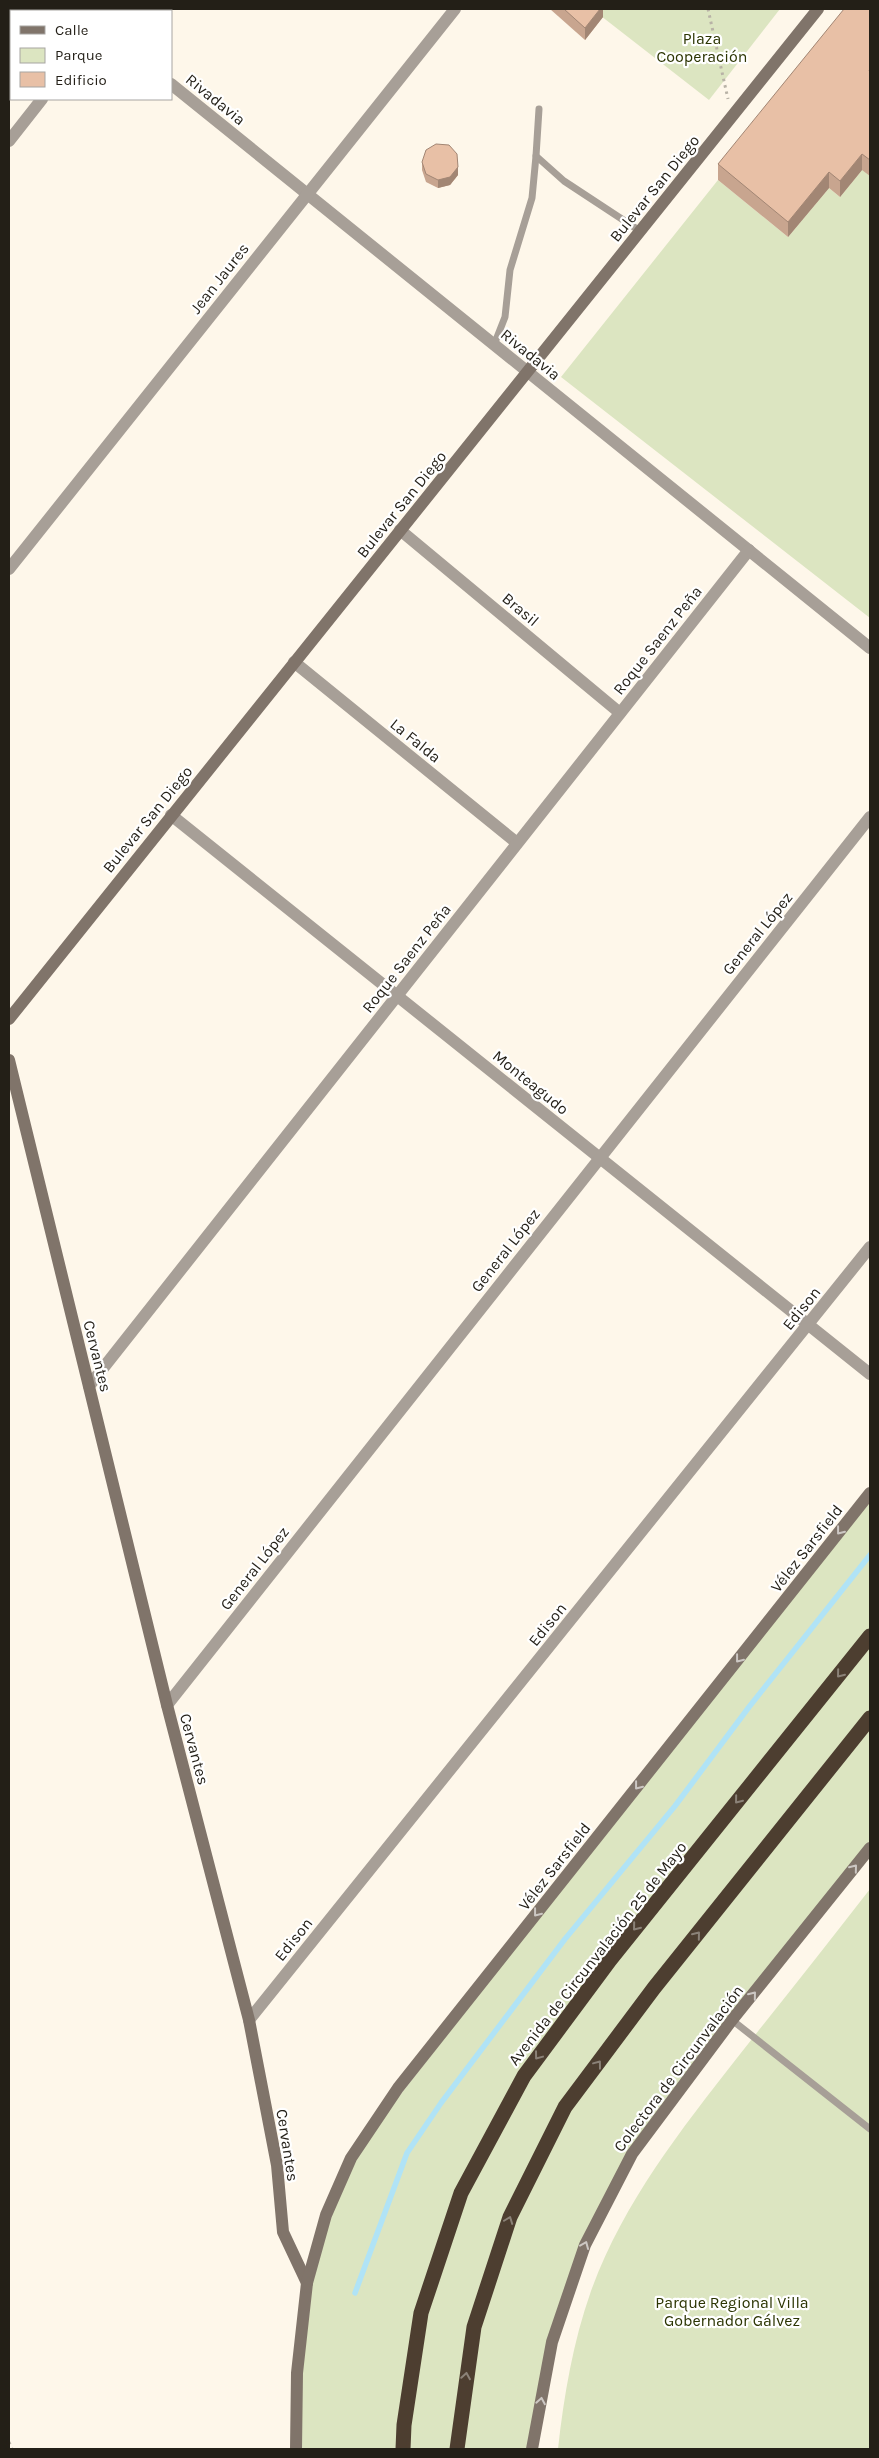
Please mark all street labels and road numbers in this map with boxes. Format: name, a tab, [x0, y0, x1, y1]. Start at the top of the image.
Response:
street label: Rivadavia	[182, 70, 249, 129]
street label: Bulevar San Diego	[605, 131, 703, 246]
street label: Jean Jaures	[186, 239, 253, 317]
street label: Rivadavia	[497, 325, 564, 384]
street label: Bulevar San Diego	[352, 447, 450, 562]
street label: Roque Saenz Peña	[609, 582, 706, 699]
street label: Brasil	[498, 589, 543, 630]
street label: La Falda	[387, 714, 445, 767]
street label: Bulevar San Diego	[98, 762, 196, 877]
street label: General López	[718, 888, 796, 978]
street label: Roque Saenz Peña	[358, 900, 455, 1017]
street label: Monteagudo	[489, 1046, 572, 1119]
street label: General López	[467, 1205, 544, 1296]
street label: Edison	[778, 1283, 825, 1334]
street label: Cervantes	[79, 1318, 116, 1394]
street label: Vélez Sarsfield	[766, 1501, 846, 1596]
street label: General López	[216, 1523, 293, 1614]
street label: Edison	[524, 1599, 571, 1650]
street label: Cervantes	[176, 1711, 213, 1787]
street label: Vélez Sarsfield	[514, 1819, 594, 1914]
street label: Avenida de Circunvalación 25 de Mayo	[504, 1838, 691, 2069]
street label: Edison	[270, 1914, 317, 1965]
street label: Colectora de Circunvalación	[610, 1981, 747, 2155]
street label: Cervantes	[272, 2108, 303, 2183]

